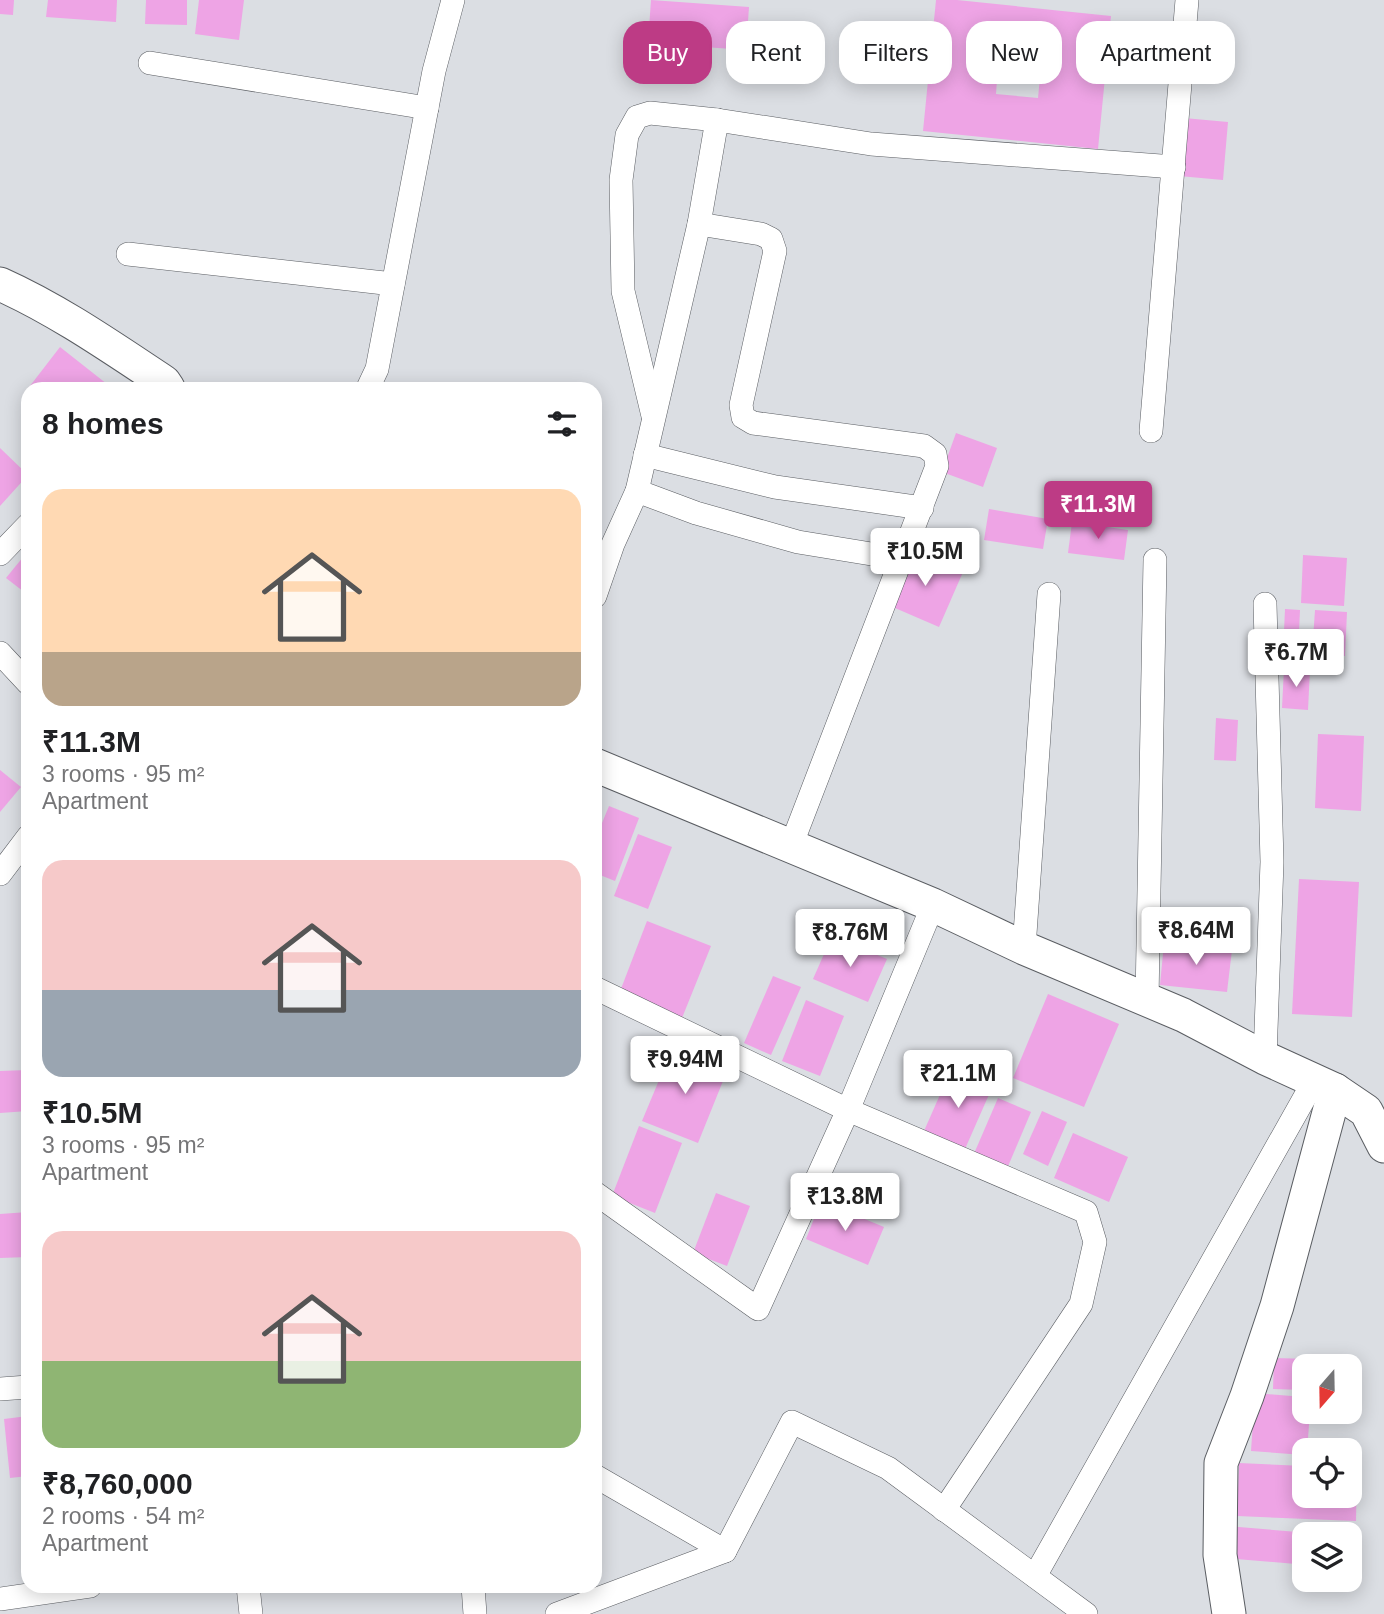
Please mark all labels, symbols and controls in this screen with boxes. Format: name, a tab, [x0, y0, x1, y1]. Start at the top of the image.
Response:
chip: Buy	[623, 21, 712, 84]
chip: Rent	[726, 21, 825, 84]
chip: Filters	[839, 21, 952, 84]
chip: New	[966, 21, 1062, 84]
chip: Apartment	[1076, 21, 1235, 84]
icon: filters	[543, 405, 581, 443]
text: 8 homes	[42, 407, 164, 440]
pin: ₹11.3M	[1041, 482, 1155, 541]
text: ₹11.3M	[1060, 491, 1136, 517]
pin: ₹10.5M	[868, 528, 982, 588]
icon: home	[249, 534, 375, 660]
text: ₹10.5M	[886, 538, 964, 564]
pin: ₹6.7M	[1247, 630, 1345, 689]
text: ₹6.7M	[1264, 639, 1328, 665]
text: ₹11.3M	[42, 725, 141, 758]
text: 3 rooms · 95 m²	[42, 761, 204, 787]
text: Apartment	[42, 788, 148, 814]
icon: home	[249, 905, 375, 1031]
pin: ₹8.64M	[1139, 908, 1253, 967]
pin: ₹8.76M	[793, 909, 907, 969]
text: ₹8.64M	[1157, 917, 1235, 943]
text: ₹8.76M	[811, 919, 889, 945]
pin: ₹9.94M	[628, 1036, 742, 1096]
text: ₹9.94M	[646, 1046, 724, 1072]
pin: ₹21.1M	[901, 1050, 1015, 1110]
text: ₹21.1M	[919, 1060, 997, 1086]
text: ₹10.5M	[42, 1096, 143, 1129]
text: 3 rooms · 95 m²	[42, 1132, 204, 1158]
text: Apartment	[42, 1159, 148, 1185]
pin: ₹13.8M	[788, 1174, 902, 1233]
text: ₹13.8M	[806, 1183, 884, 1209]
icon: home	[249, 1276, 375, 1402]
north arrow	[1292, 1354, 1362, 1424]
map controls	[1292, 1354, 1362, 1592]
button: locate	[1292, 1438, 1362, 1508]
text: ₹8,760,000	[42, 1467, 193, 1500]
text: 2 rooms · 54 m²	[42, 1503, 204, 1529]
button: layers	[1292, 1522, 1362, 1592]
text: Apartment	[42, 1530, 148, 1556]

